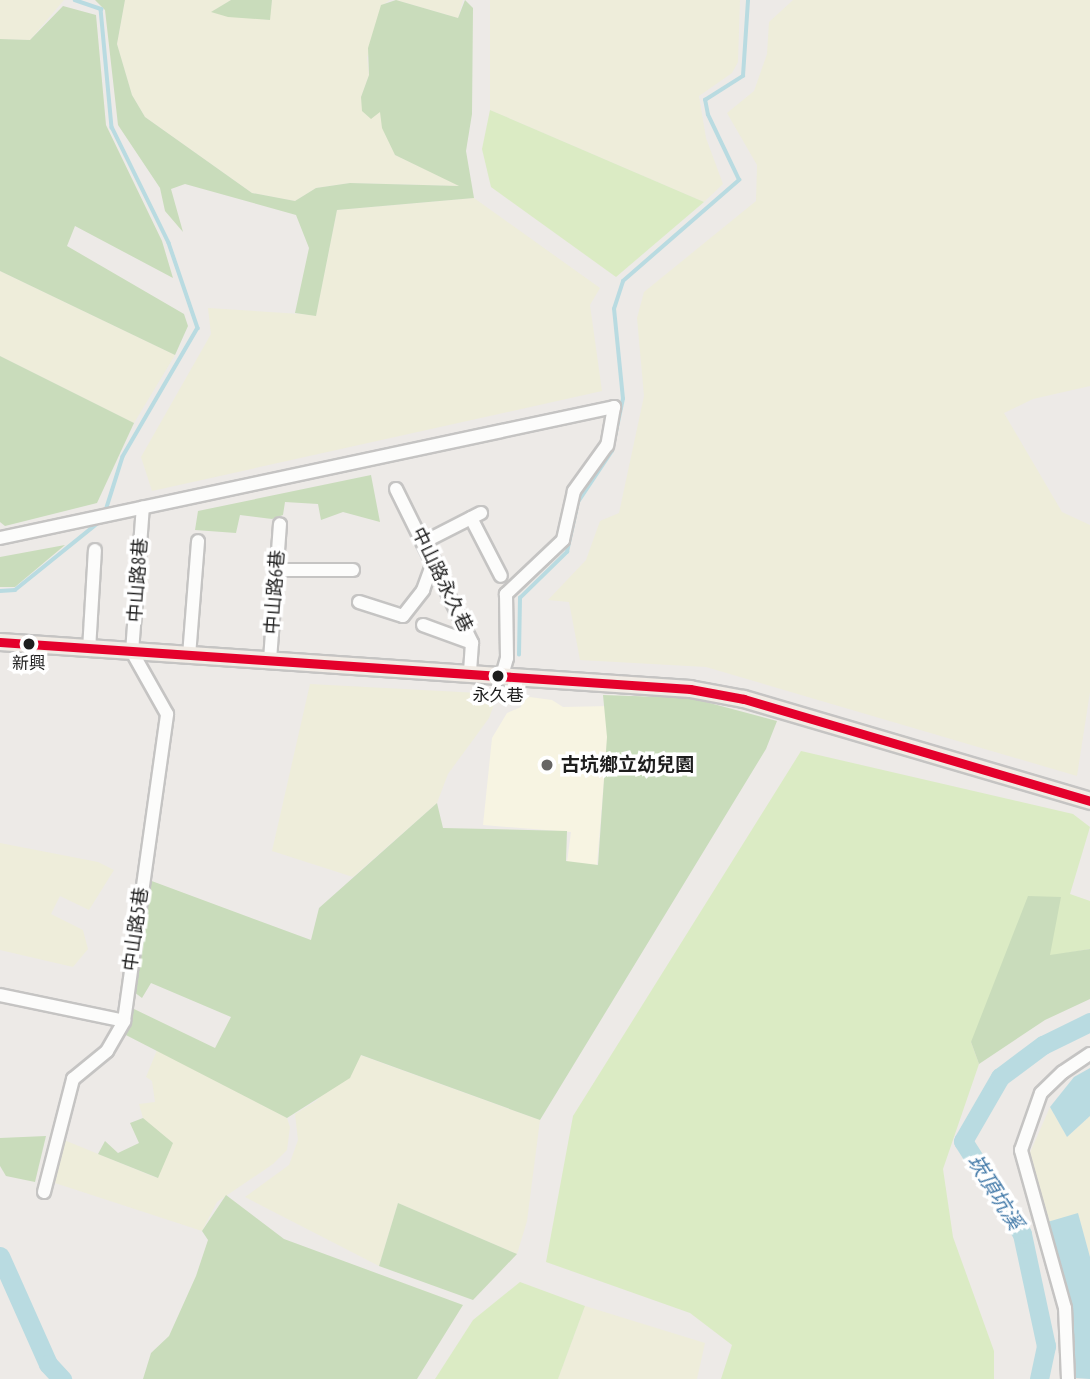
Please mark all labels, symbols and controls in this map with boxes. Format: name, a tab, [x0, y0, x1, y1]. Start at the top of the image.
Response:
street label: 中山路永久巷	[407, 524, 477, 636]
street label: 中山路8巷	[124, 537, 152, 623]
street label: 中山路6巷	[261, 549, 289, 635]
marker: 新興	[22, 637, 36, 651]
place label: 新興	[12, 654, 46, 674]
marker: 永久巷	[491, 669, 505, 683]
place label: 永久巷	[473, 686, 523, 706]
place label: 古坑鄉立幼兒園	[561, 754, 694, 776]
marker: 古坑鄉立幼兒園	[539, 757, 555, 773]
street label: 中山路5巷	[119, 886, 153, 972]
water label: 崁頂坑溪	[962, 1150, 1028, 1234]

